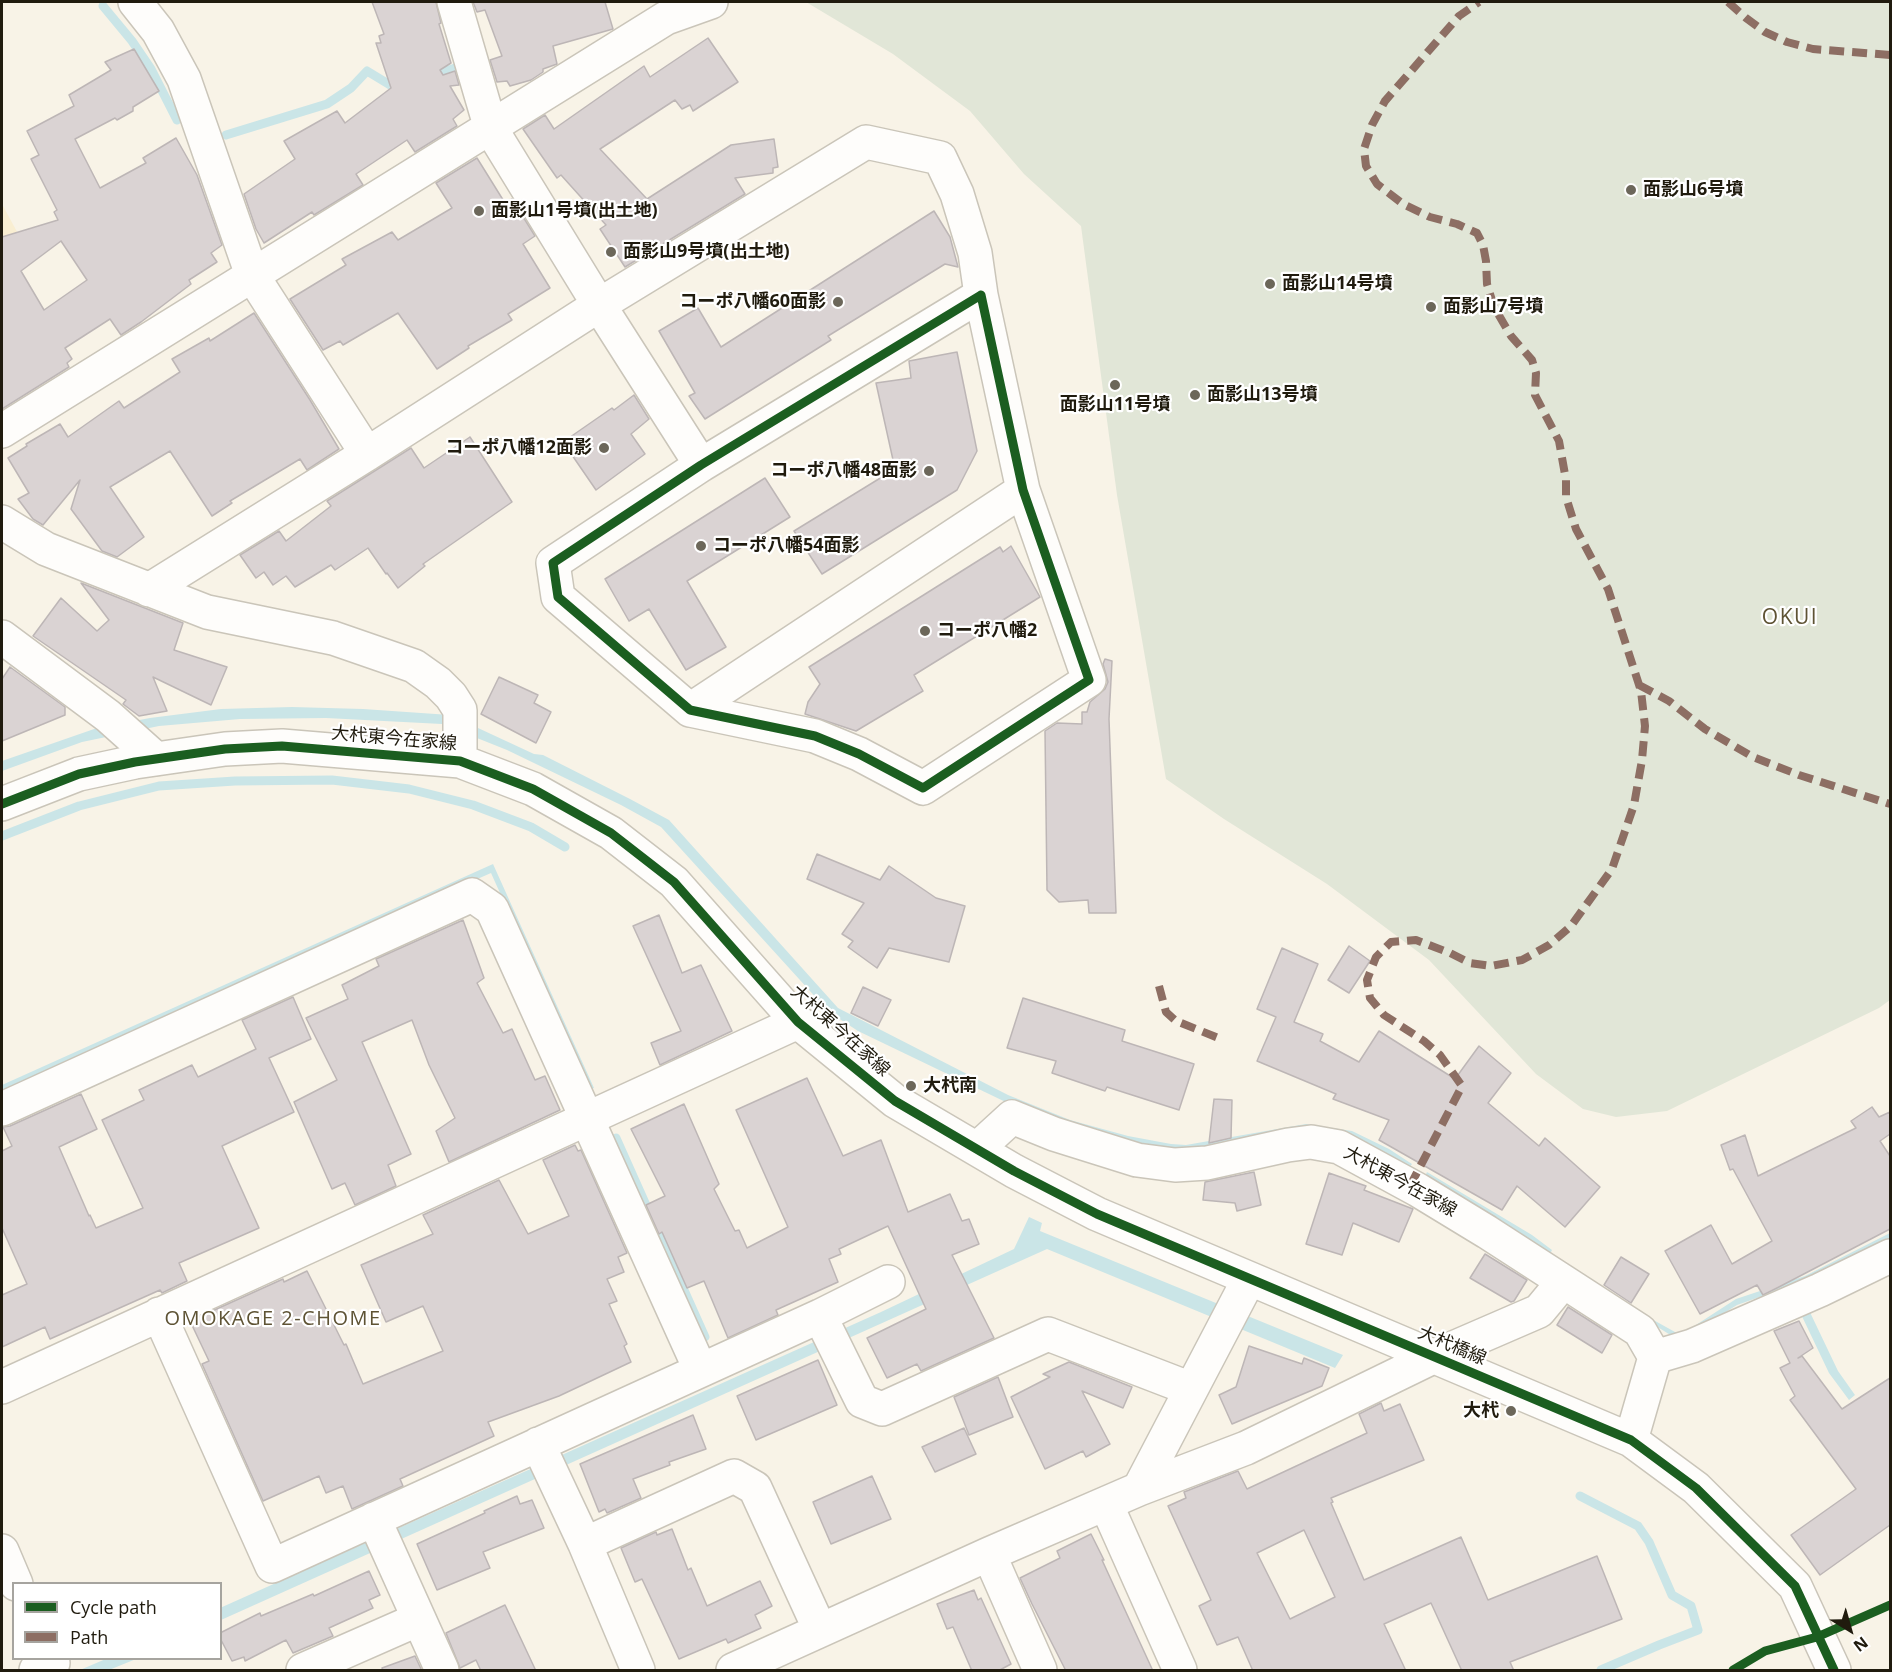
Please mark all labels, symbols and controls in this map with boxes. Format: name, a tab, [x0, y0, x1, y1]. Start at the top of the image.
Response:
place label: 面影山6号墳	[1643, 179, 1743, 201]
marker: 面影山6号墳	[1624, 183, 1638, 197]
place label: 面影山1号墳(出土地)	[491, 200, 657, 222]
marker: 面影山1号墳(出土地)	[472, 204, 486, 218]
place label: 面影山9号墳(出土地)	[623, 241, 789, 263]
marker: 面影山9号墳(出土地)	[604, 245, 618, 259]
place label: 面影山14号墳	[1282, 273, 1393, 295]
marker: 面影山14号墳	[1263, 277, 1277, 291]
place label: コーポ八幡60面影	[679, 291, 826, 313]
marker: コーポ八幡60面影	[831, 295, 845, 309]
place label: 面影山7号墳	[1443, 296, 1543, 318]
marker: 面影山7号墳	[1424, 300, 1438, 314]
marker: 面影山11号墳	[1108, 378, 1122, 392]
place label: 面影山13号墳	[1207, 384, 1318, 406]
marker: 面影山13号墳	[1188, 388, 1202, 402]
place label: 面影山11号墳	[1060, 394, 1170, 416]
place label: コーポ八幡12面影	[445, 437, 592, 459]
marker: コーポ八幡12面影	[597, 441, 611, 455]
place label: コーポ八幡48面影	[770, 460, 917, 482]
marker: コーポ八幡48面影	[922, 464, 936, 478]
place label: コーポ八幡54面影	[713, 535, 860, 557]
marker: コーポ八幡54面影	[694, 539, 708, 553]
district label: OKUI	[1762, 605, 1818, 631]
place label: コーポ八幡2	[937, 620, 1037, 642]
marker: コーポ八幡2	[918, 624, 932, 638]
street label: 大杙東今在家線	[330, 723, 458, 755]
street label: 大杙東今在家線	[786, 981, 894, 1081]
place label: 大杙南	[923, 1075, 977, 1097]
marker: 大杙南	[904, 1079, 918, 1093]
street label: 大杙東今在家線	[1340, 1142, 1460, 1222]
district label: OMOKAGE 2-CHOME	[164, 1307, 382, 1331]
street label: 大杙橋線	[1415, 1322, 1489, 1370]
place label: 大杙	[1463, 1400, 1499, 1422]
marker: 大杙	[1504, 1404, 1518, 1418]
legend	[12, 1582, 222, 1660]
text: Cycle path	[70, 1595, 157, 1619]
north arrow	[1820, 1600, 1880, 1660]
text: Path	[70, 1625, 108, 1649]
text: N	[1849, 1632, 1873, 1657]

